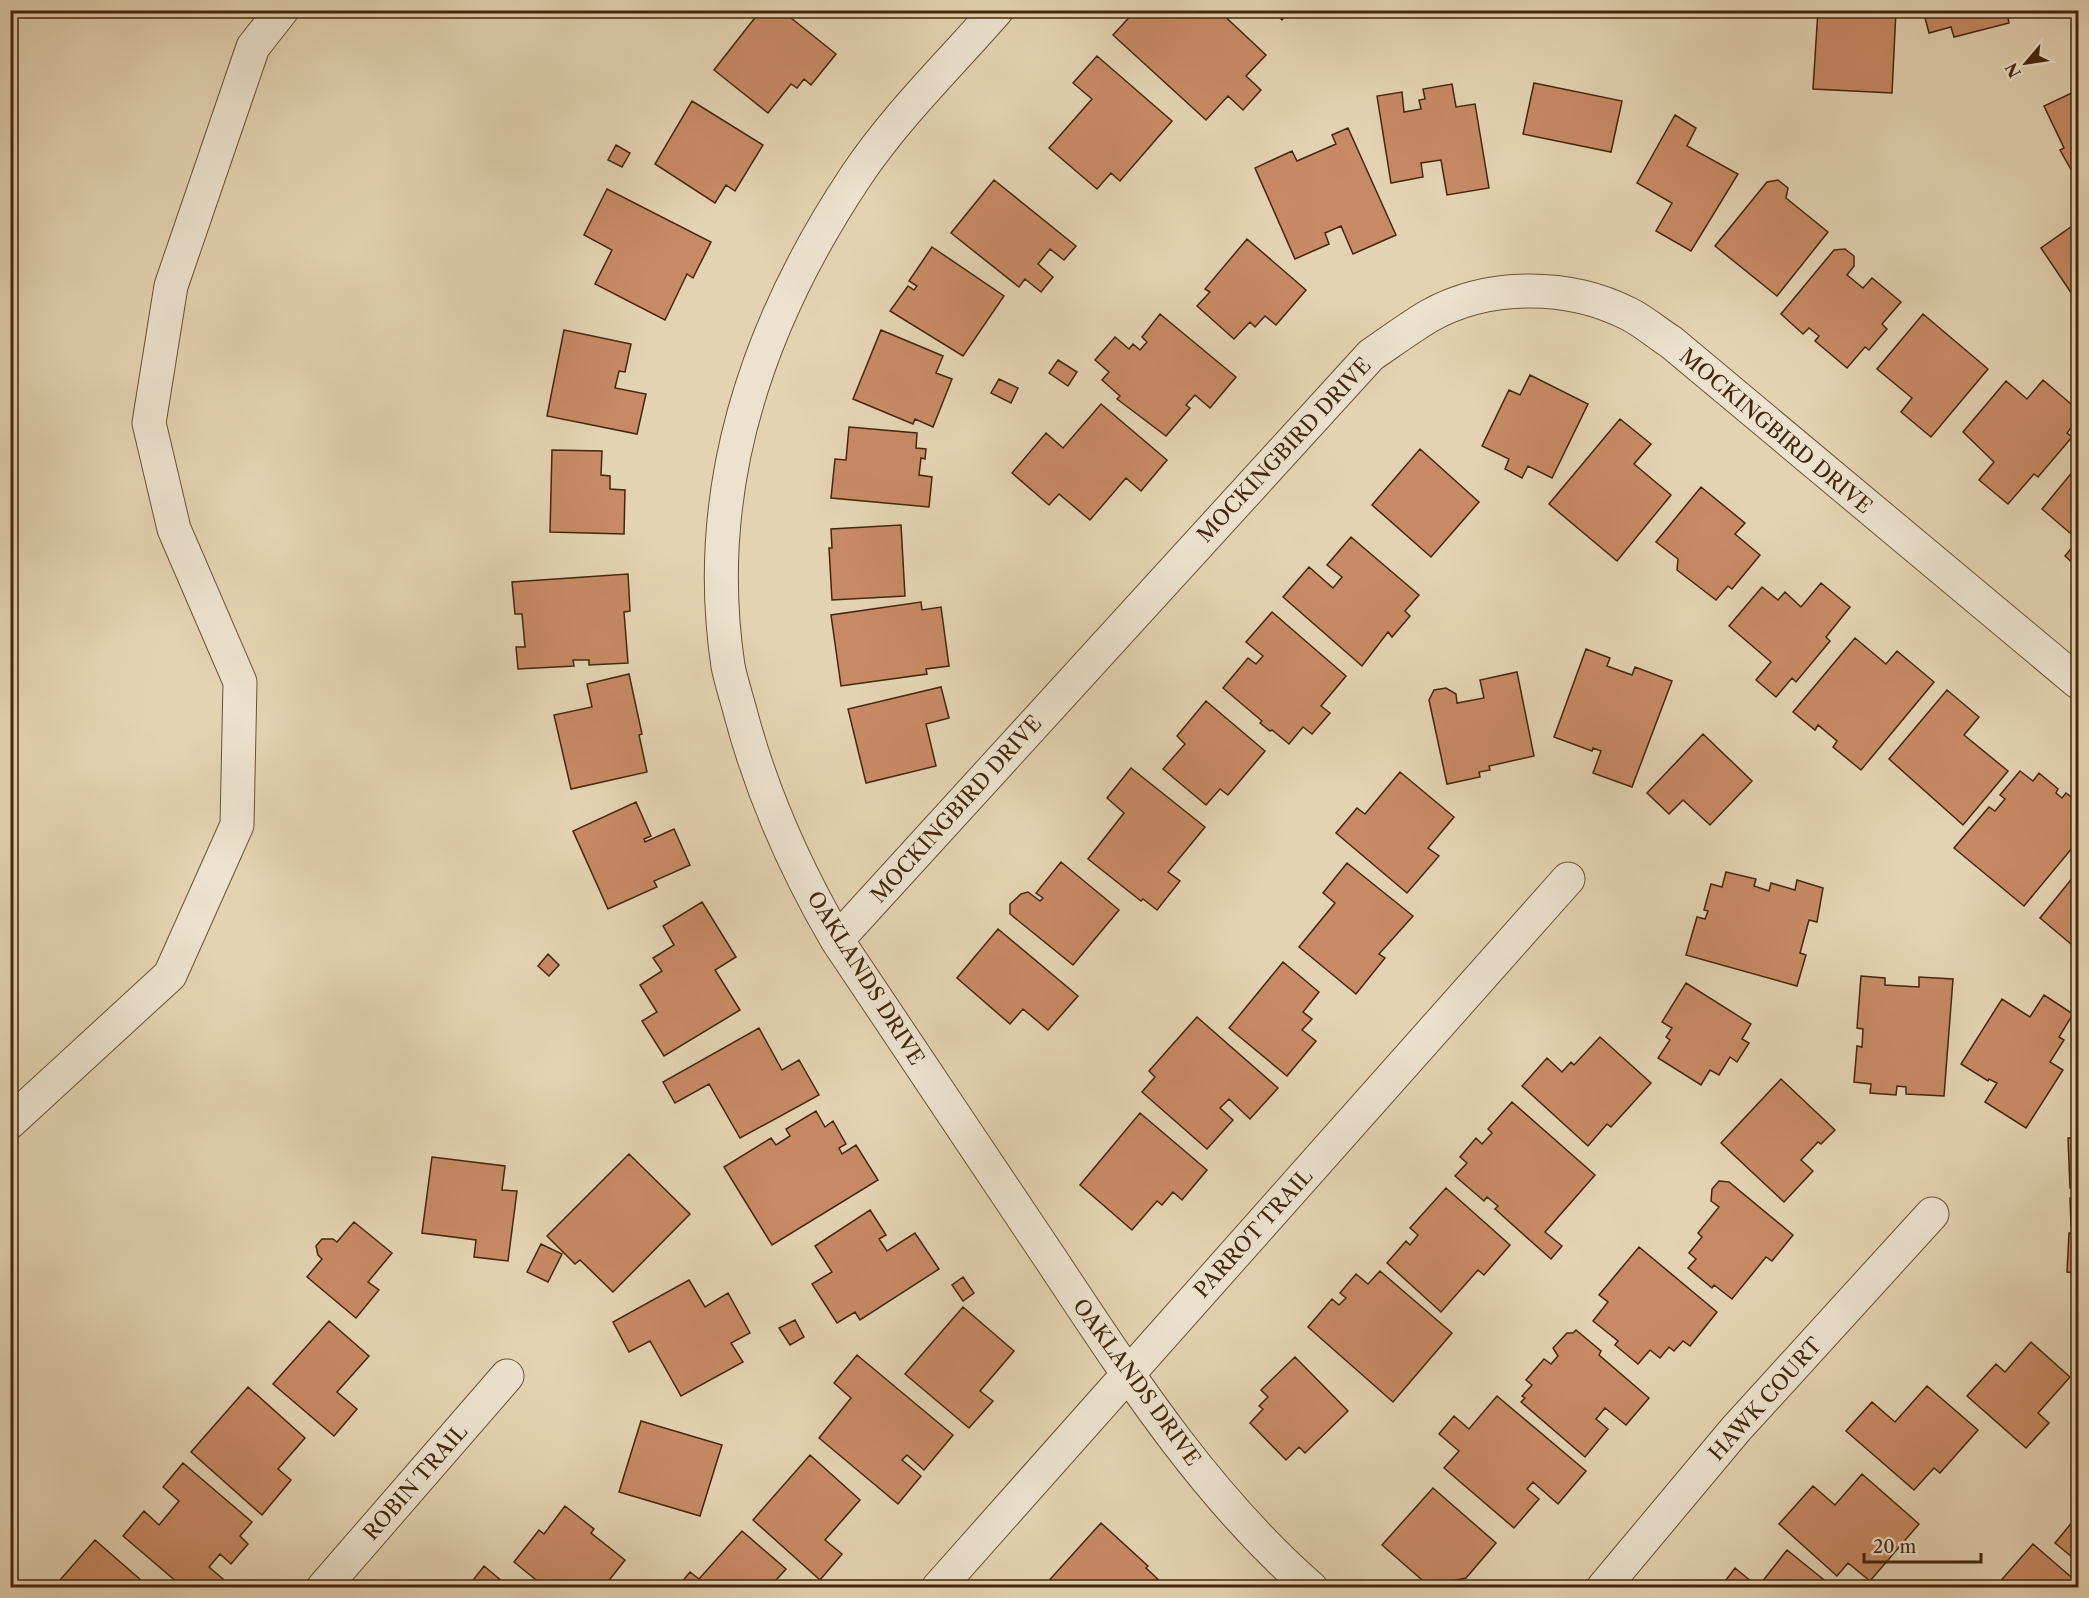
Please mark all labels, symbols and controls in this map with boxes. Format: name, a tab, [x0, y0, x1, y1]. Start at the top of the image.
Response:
north arrow	[1996, 33, 2056, 93]
text: N	[2001, 59, 2025, 81]
street label: MOCKINGBIRD DRIVE	[1675, 343, 1877, 519]
street label: MOCKINGBIRD DRIVE	[1192, 353, 1376, 547]
street label: MOCKINGBIRD DRIVE	[865, 710, 1047, 908]
street label: OAKLANDS DRIVE	[802, 886, 930, 1070]
street label: PARROT TRAIL	[1189, 1163, 1318, 1303]
street label: OAKLANDS DRIVE	[1068, 1294, 1206, 1470]
street label: HAWK COURT	[1703, 1332, 1827, 1466]
street label: ROBIN TRAIL	[358, 1419, 472, 1545]
scale bar	[1864, 1526, 1981, 1564]
text: 20 m	[1873, 1536, 1917, 1558]

